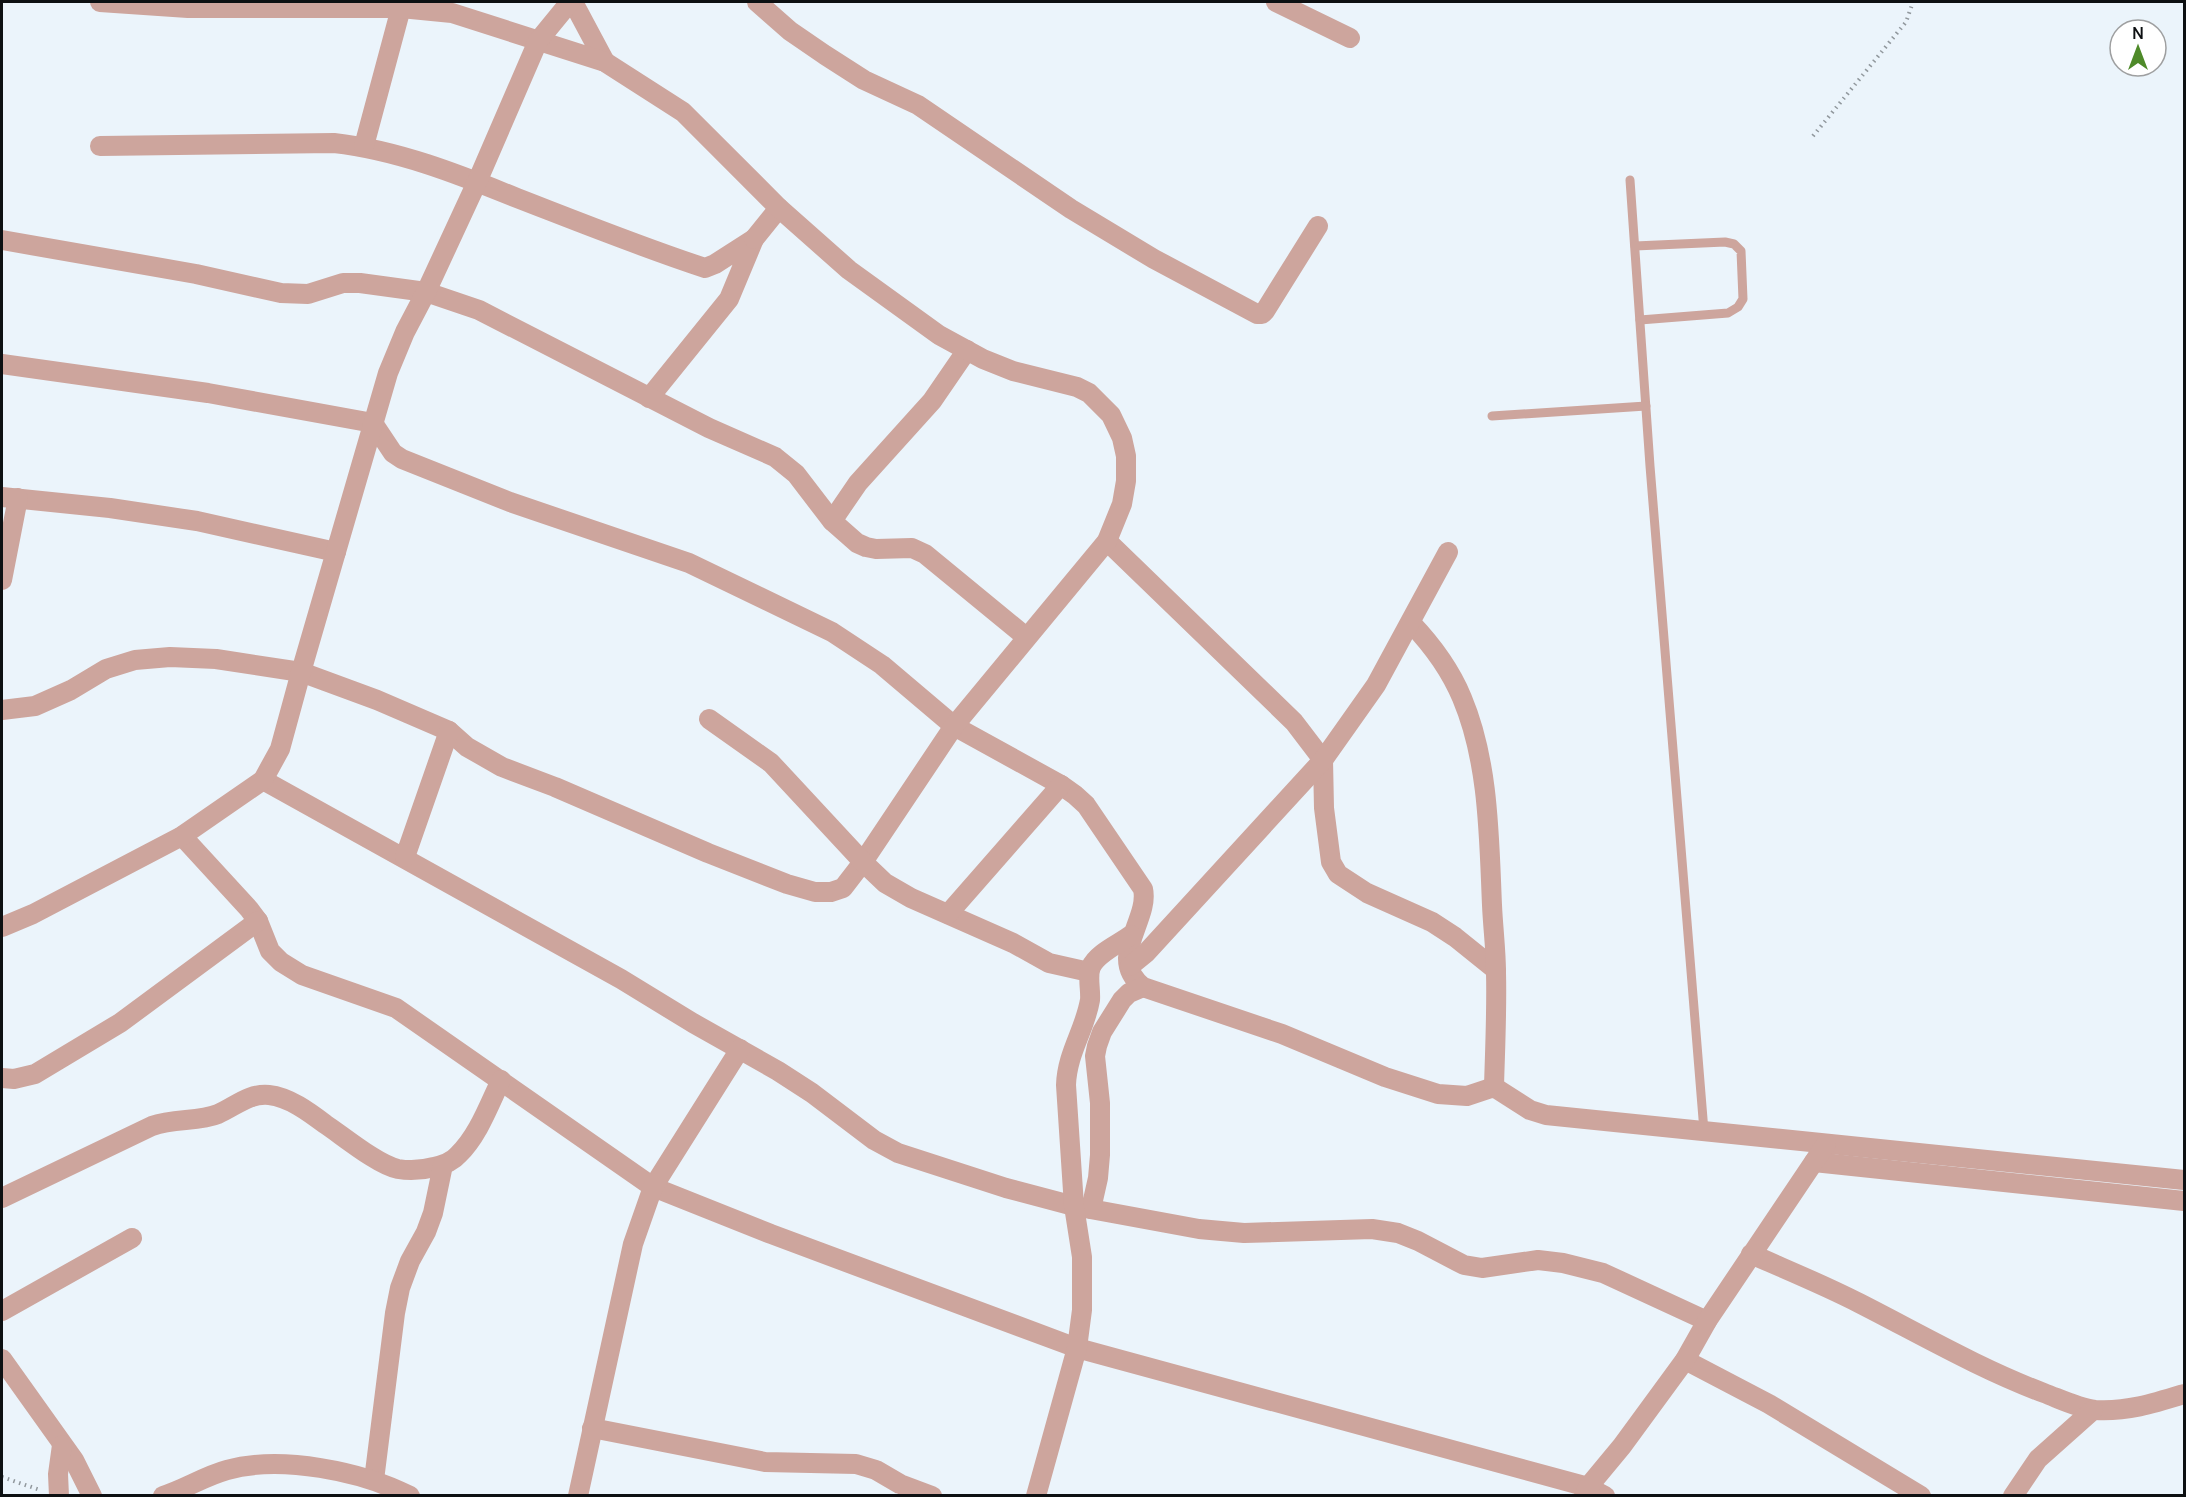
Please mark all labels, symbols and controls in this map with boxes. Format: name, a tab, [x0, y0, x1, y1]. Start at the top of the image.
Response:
north arrow	[2108, 18, 2168, 78]
text: N	[2132, 22, 2144, 44]

